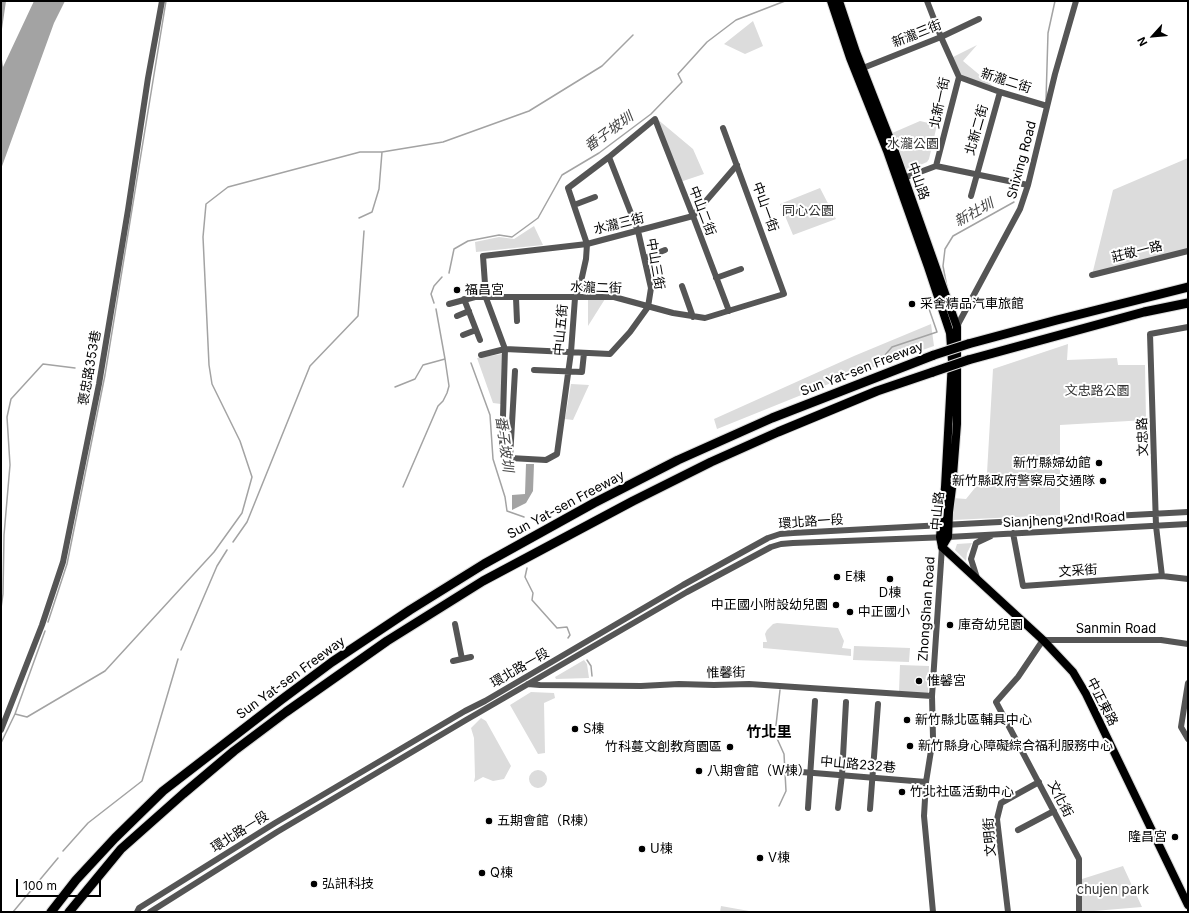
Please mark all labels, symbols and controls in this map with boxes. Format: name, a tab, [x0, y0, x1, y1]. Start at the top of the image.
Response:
north arrow	[1133, 16, 1173, 56]
street label: 新瀧三街	[890, 17, 944, 51]
text: N	[1134, 35, 1150, 48]
street label: 新瀧二街	[979, 66, 1033, 96]
street label: 北新一街	[927, 76, 953, 130]
street label: 北新二街	[962, 103, 992, 157]
water label: 番子坡圳	[581, 109, 637, 155]
street label: Shixing Road	[1004, 119, 1040, 201]
park label: 水瀧公園	[887, 136, 939, 152]
street label: 中山路	[904, 160, 932, 202]
street label: 中山一街	[749, 180, 781, 234]
street label: 中山二街	[685, 184, 719, 238]
water label: 新社圳	[952, 195, 996, 231]
park label: 同心公園	[782, 203, 834, 219]
street label: 水瀧三街	[592, 210, 646, 238]
street label: 中山三街	[643, 237, 667, 291]
street label: 莊敬一路	[1110, 238, 1164, 266]
street label: 水瀧二街	[570, 279, 622, 297]
place label: 福昌宮	[465, 282, 504, 298]
marker: 福昌宮	[452, 285, 462, 295]
place label: 采舍精品汽車旅館	[920, 296, 1024, 312]
marker: 采舍精品汽車旅館	[907, 299, 917, 309]
street label: 中山五街	[551, 303, 571, 357]
street label: 褒忠路353巷	[76, 329, 104, 407]
street label: Sun Yat-sen Freeway	[798, 338, 926, 400]
park label: 文忠路公園	[1065, 383, 1129, 399]
water label: 番子坡圳	[492, 415, 516, 473]
street label: 文忠路	[1135, 417, 1151, 457]
place label: 新竹縣婦幼館	[1013, 455, 1091, 471]
marker: 新竹縣婦幼館	[1094, 458, 1104, 468]
street label: Sun Yat-sen Freeway	[505, 468, 627, 542]
place label: 新竹縣政府警察局交通隊	[952, 473, 1095, 489]
marker: 新竹縣政府警察局交通隊	[1098, 476, 1108, 486]
street label: 中山路	[929, 491, 947, 531]
street label: Sianjheng 2nd Road	[1002, 509, 1126, 531]
street label: 環北路一段	[778, 512, 844, 532]
street label: ZhongShan Road	[916, 556, 938, 662]
street label: 文采街	[1058, 562, 1098, 580]
place label: E棟	[845, 569, 866, 585]
marker: E棟	[832, 572, 842, 582]
marker: D棟	[885, 574, 895, 584]
place label: D棟	[879, 585, 901, 601]
place label: 中正國小附設幼兒園	[711, 597, 828, 613]
marker: 中正國小附設幼兒園	[831, 600, 841, 610]
place label: 中正國小	[858, 604, 910, 620]
marker: 中正國小	[845, 607, 855, 617]
place label: 庫奇幼兒園	[958, 617, 1023, 633]
marker: 庫奇幼兒園	[945, 620, 955, 630]
street label: Sanmin Road	[1076, 621, 1156, 637]
street label: Sun Yat-sen Freeway	[234, 633, 348, 723]
street label: 環北路一段	[488, 645, 552, 691]
street label: 惟馨街	[706, 665, 746, 681]
place label: 惟馨宮	[927, 673, 966, 689]
street label: 中正東路	[1083, 675, 1121, 729]
marker: 惟馨宮	[914, 676, 924, 686]
place label: 新竹縣北區輔具中心	[915, 712, 1032, 728]
marker: 新竹縣北區輔具中心	[902, 715, 912, 725]
place label: S棟	[583, 721, 604, 737]
district label: 竹北里	[747, 723, 791, 741]
marker: S棟	[570, 724, 580, 734]
place label: 新竹縣身心障礙綜合福利服務中心	[918, 738, 1113, 754]
place label: 竹科蔓文創教育園區	[605, 739, 722, 755]
marker: 新竹縣身心障礙綜合福利服務中心	[905, 741, 915, 751]
marker: 竹科蔓文創教育園區	[725, 742, 735, 752]
street label: 中山路232巷	[820, 754, 896, 776]
place label: 八期會館（W棟）	[707, 763, 811, 779]
marker: 八期會館（W棟）	[694, 766, 704, 776]
street label: 文化街	[1044, 778, 1076, 820]
place label: 竹北社區活動中心	[910, 784, 1014, 800]
marker: 竹北社區活動中心	[897, 787, 907, 797]
street label: 環北路一段	[208, 808, 272, 856]
place label: 五期會館（R棟）	[497, 813, 596, 829]
marker: 五期會館（R棟）	[484, 816, 494, 826]
street label: 文明街	[981, 817, 999, 857]
place label: 隆昌宮	[1128, 829, 1167, 845]
marker: 隆昌宮	[1170, 832, 1180, 842]
place label: U棟	[650, 841, 673, 857]
marker: U棟	[637, 844, 647, 854]
place label: V棟	[768, 850, 790, 866]
marker: V棟	[755, 853, 765, 863]
place label: Q棟	[490, 865, 513, 881]
marker: Q棟	[477, 868, 487, 878]
scale bar	[18, 871, 103, 897]
place label: 弘訊科技	[322, 876, 374, 892]
text: 100 m	[23, 878, 57, 893]
marker: 弘訊科技	[309, 879, 319, 889]
park label: chujen park	[1077, 882, 1149, 898]

